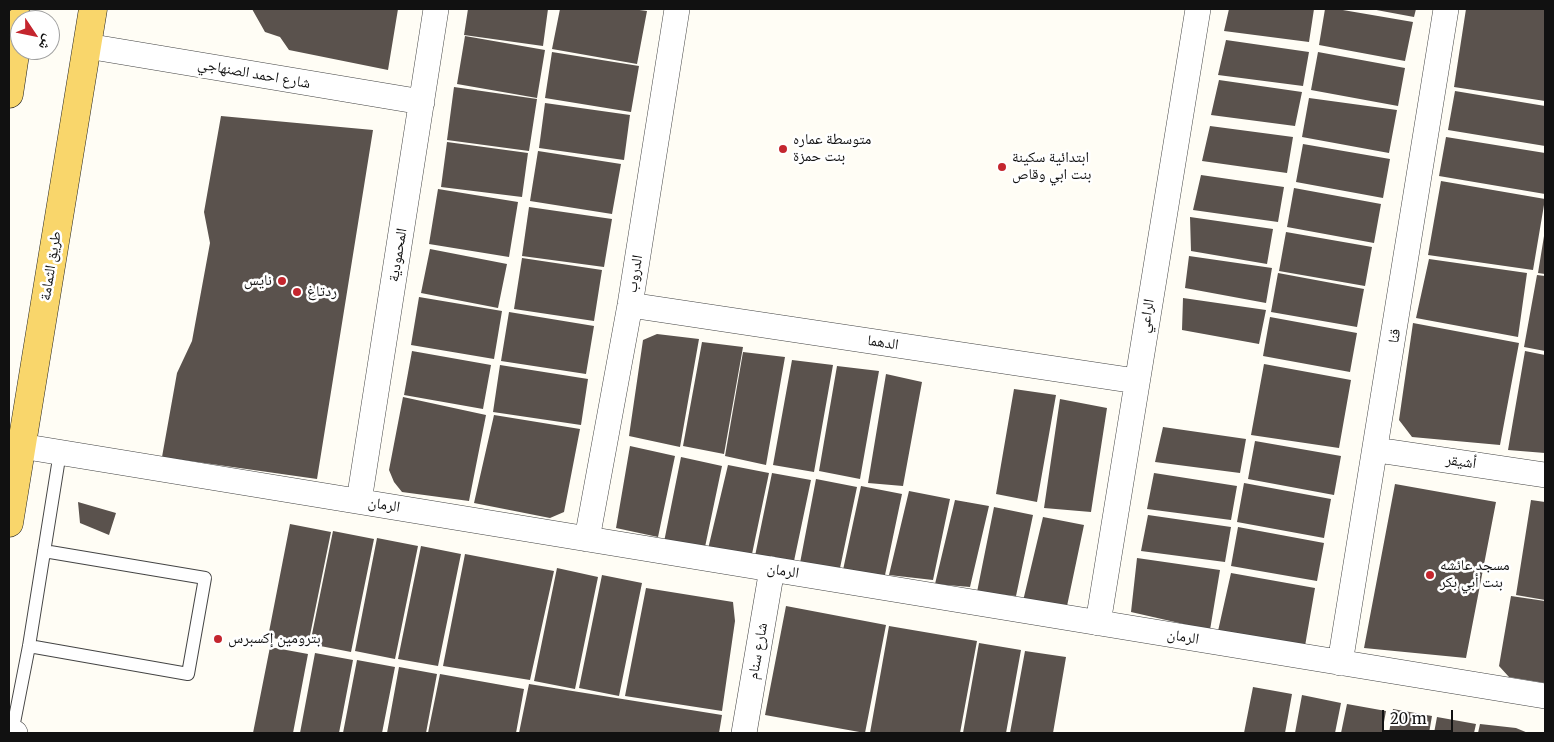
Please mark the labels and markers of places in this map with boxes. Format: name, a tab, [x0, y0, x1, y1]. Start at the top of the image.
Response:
place label: متوسطة عماره بنت حمزة	[793, 131, 871, 166]
marker: متوسطة عماره بنت حمزة	[777, 143, 789, 155]
place label: ابتدائية سكينة بنت ابي وقاص	[1012, 149, 1091, 184]
marker: ابتدائية سكينة بنت ابي وقاص	[996, 161, 1008, 173]
place label: نايس	[244, 272, 272, 290]
marker: نايس	[276, 275, 288, 287]
place label: ردتاغ	[307, 283, 337, 301]
marker: ردتاغ	[291, 286, 303, 298]
place label: مسجد عائشه بنت أبي بكر	[1440, 557, 1510, 592]
marker: مسجد عائشه بنت أبي بكر	[1424, 569, 1436, 581]
place label: بترومين إكسبرس	[228, 630, 321, 648]
marker: بترومين إكسبرس	[212, 633, 224, 645]

